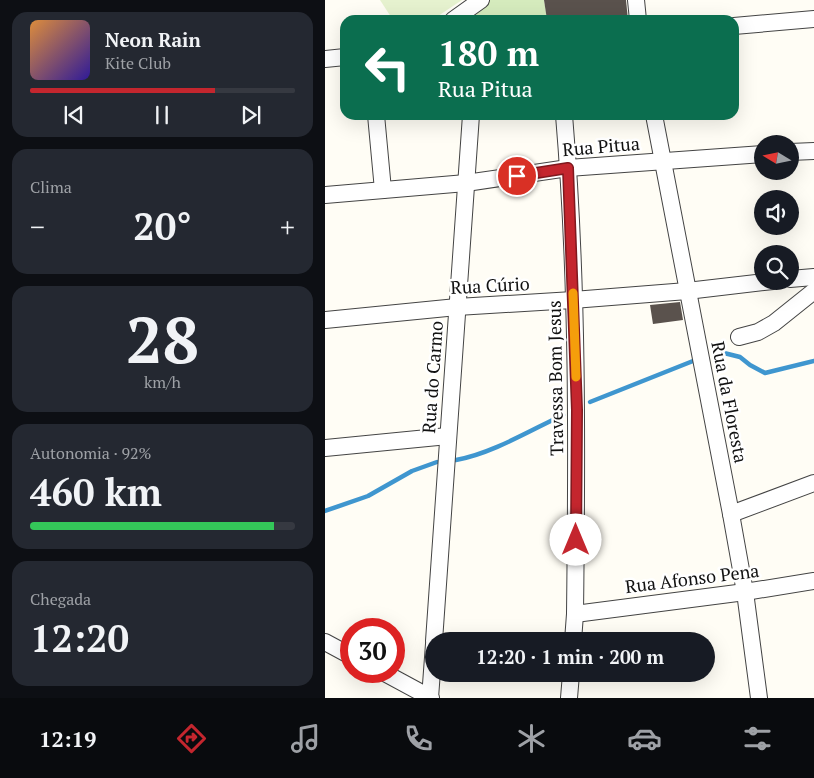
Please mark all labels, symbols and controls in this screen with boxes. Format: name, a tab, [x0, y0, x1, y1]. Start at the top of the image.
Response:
text: Neon Rain	[105, 27, 201, 52]
text: 180 m	[438, 30, 539, 76]
icon: left	[355, 35, 420, 100]
text: Kite Club	[105, 52, 171, 74]
text: Rua Pitua	[438, 74, 533, 103]
icon: previous	[60, 101, 88, 129]
icon: pause	[148, 101, 176, 129]
icon: next	[237, 101, 265, 129]
street label: Rua Pitua	[561, 131, 641, 161]
north arrow	[754, 135, 799, 180]
map controls	[754, 135, 799, 290]
pin	[496, 155, 538, 197]
icon: arrive	[503, 162, 531, 190]
text: Clima	[30, 176, 72, 198]
button: sound	[754, 190, 799, 235]
text: 20°	[133, 201, 192, 251]
text: −	[30, 208, 45, 245]
text: +	[280, 208, 295, 245]
button: search	[754, 245, 799, 290]
street label: Rua Cúrio	[450, 271, 530, 299]
text: 28	[126, 295, 199, 382]
street label: Travessa Bom Jesus	[542, 300, 568, 456]
street label: Rua do Carmo	[416, 320, 448, 434]
street label: Rua da Floresta	[706, 339, 754, 465]
text: km/h	[144, 371, 181, 393]
text: Autonomia · 92%	[30, 442, 152, 464]
text: 460 km	[30, 467, 162, 517]
position arrow	[549, 513, 601, 565]
street label: Rua Afonso Pena	[624, 558, 760, 598]
text: Chegada	[30, 588, 91, 610]
text: 12:20	[30, 613, 129, 663]
speed limit sign: 30	[340, 618, 405, 683]
text: 12:20 · 1 min · 200 m	[476, 644, 664, 669]
icon: directions	[174, 721, 209, 756]
icon: music	[288, 721, 323, 756]
icon: phone	[401, 721, 436, 756]
icon: climate	[514, 721, 549, 756]
icon: car	[627, 721, 662, 756]
icon: filters	[740, 721, 775, 756]
text: 12:19	[39, 724, 96, 753]

